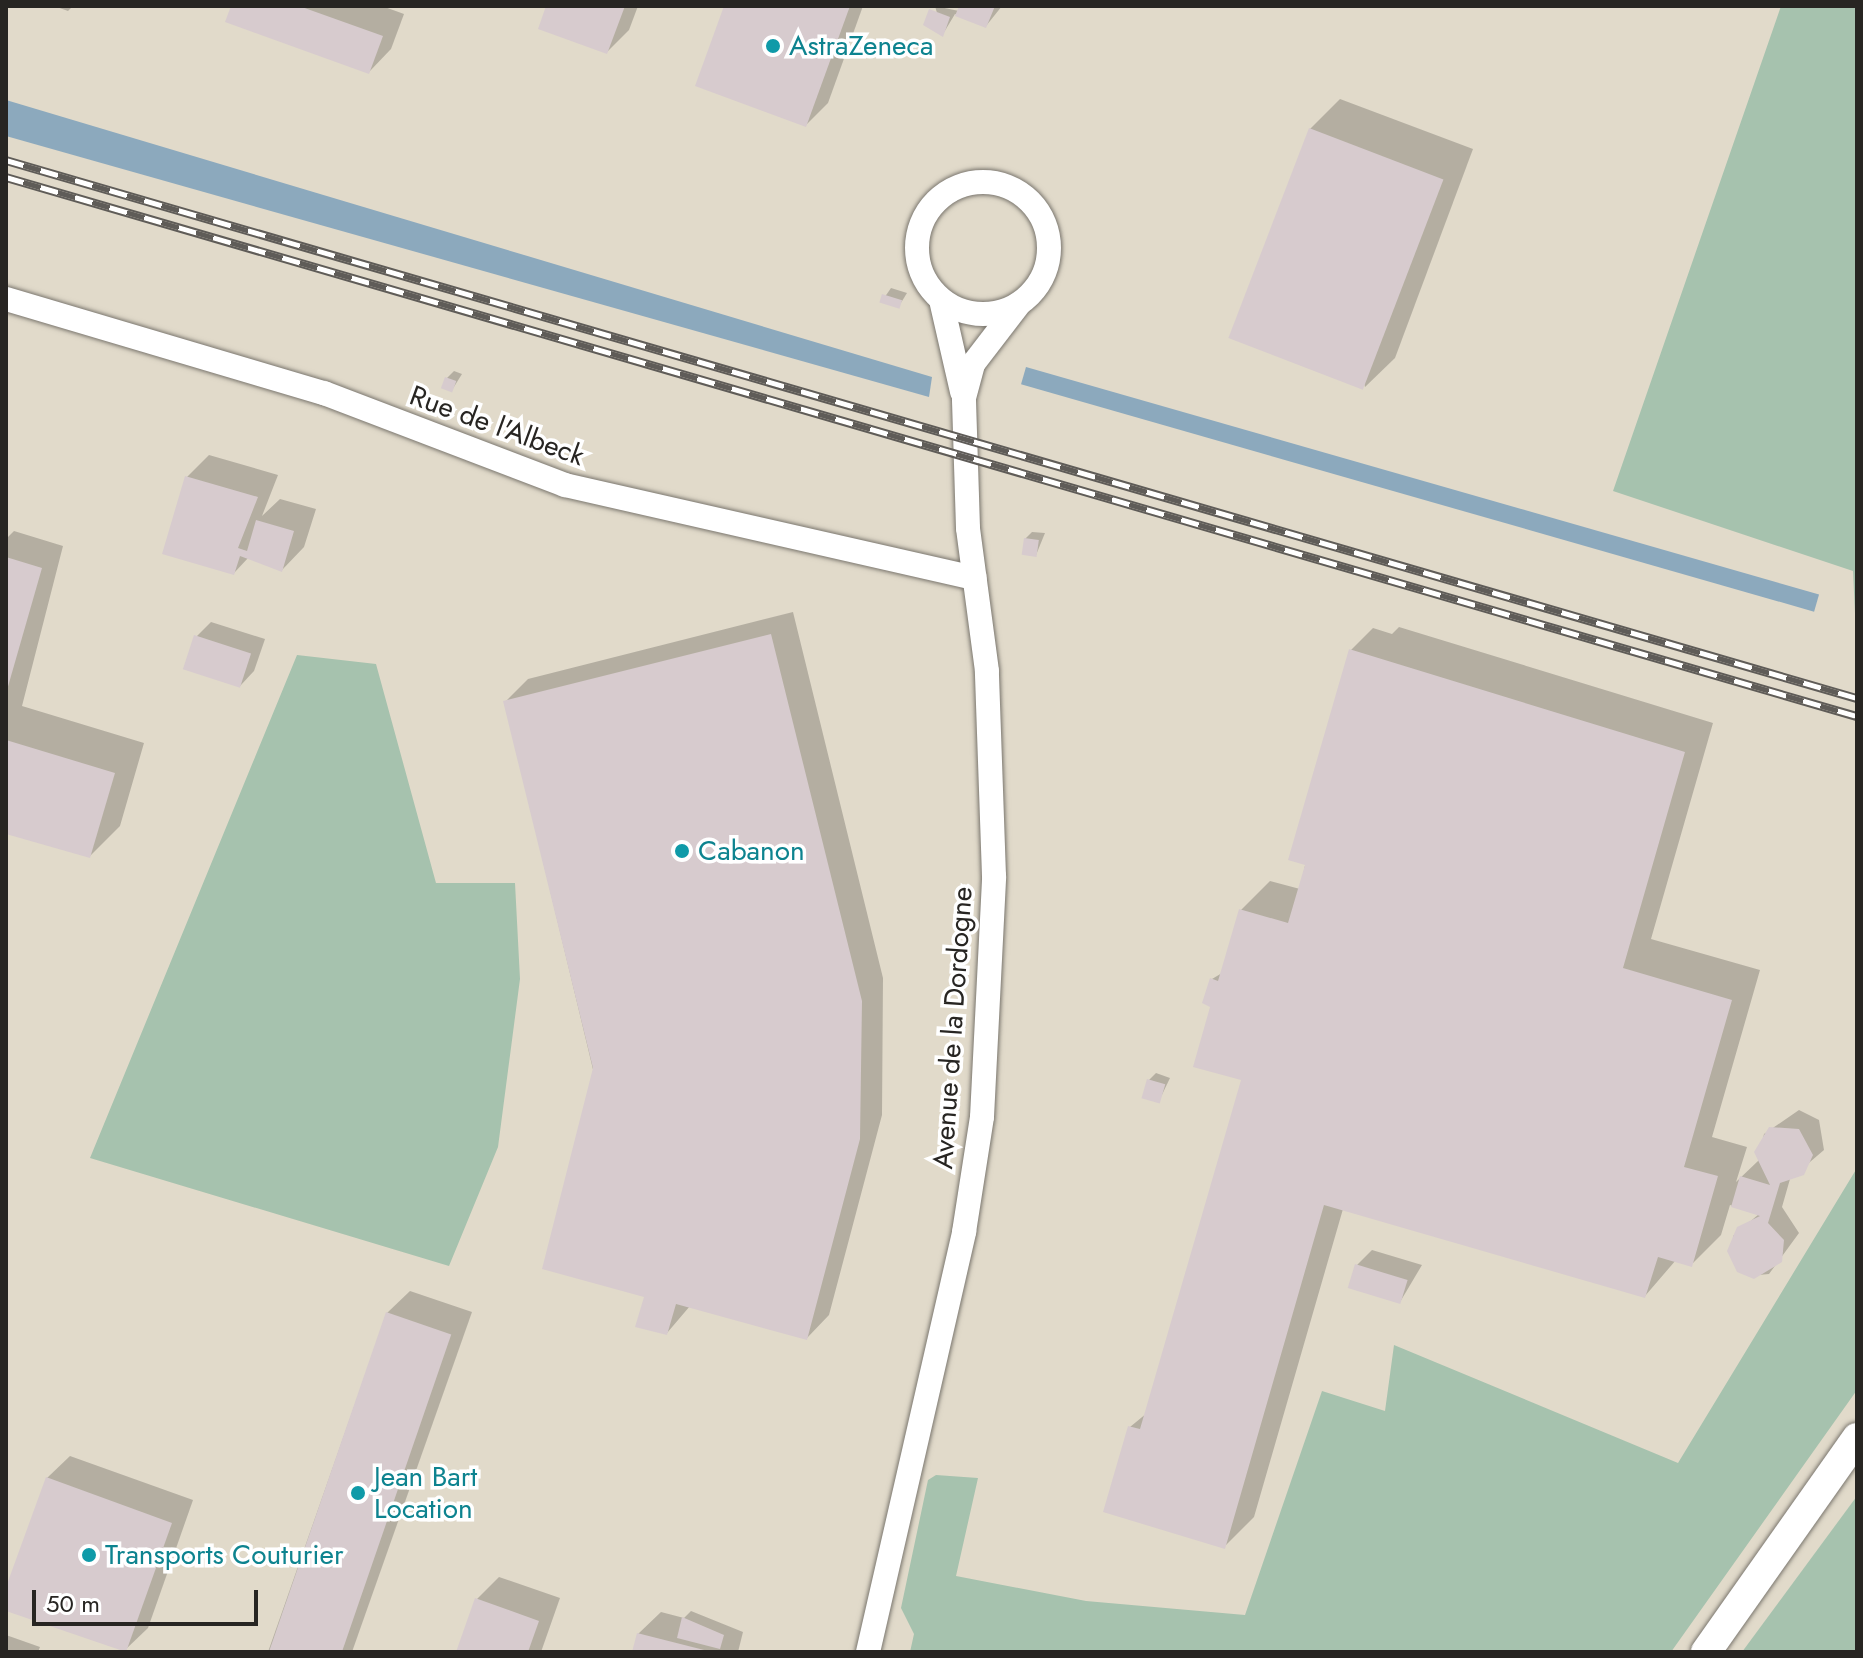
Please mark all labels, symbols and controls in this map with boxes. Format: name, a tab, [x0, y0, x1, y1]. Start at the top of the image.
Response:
place label: AstraZeneca	[789, 29, 933, 63]
marker: AstraZeneca	[764, 37, 782, 55]
street label: Rue de l'Albeck	[405, 379, 589, 473]
place label: Cabanon	[698, 834, 805, 868]
marker: Cabanon	[673, 842, 691, 860]
street label: Avenue de la Dordogne	[926, 886, 980, 1170]
place label: Jean Bart Location	[374, 1460, 477, 1526]
marker: Jean Bart Location	[349, 1484, 367, 1502]
place label: Transports Couturier	[105, 1538, 344, 1572]
marker: Transports Couturier	[80, 1546, 98, 1564]
scale bar	[36, 1574, 262, 1624]
text: 50 m	[46, 1586, 100, 1621]

